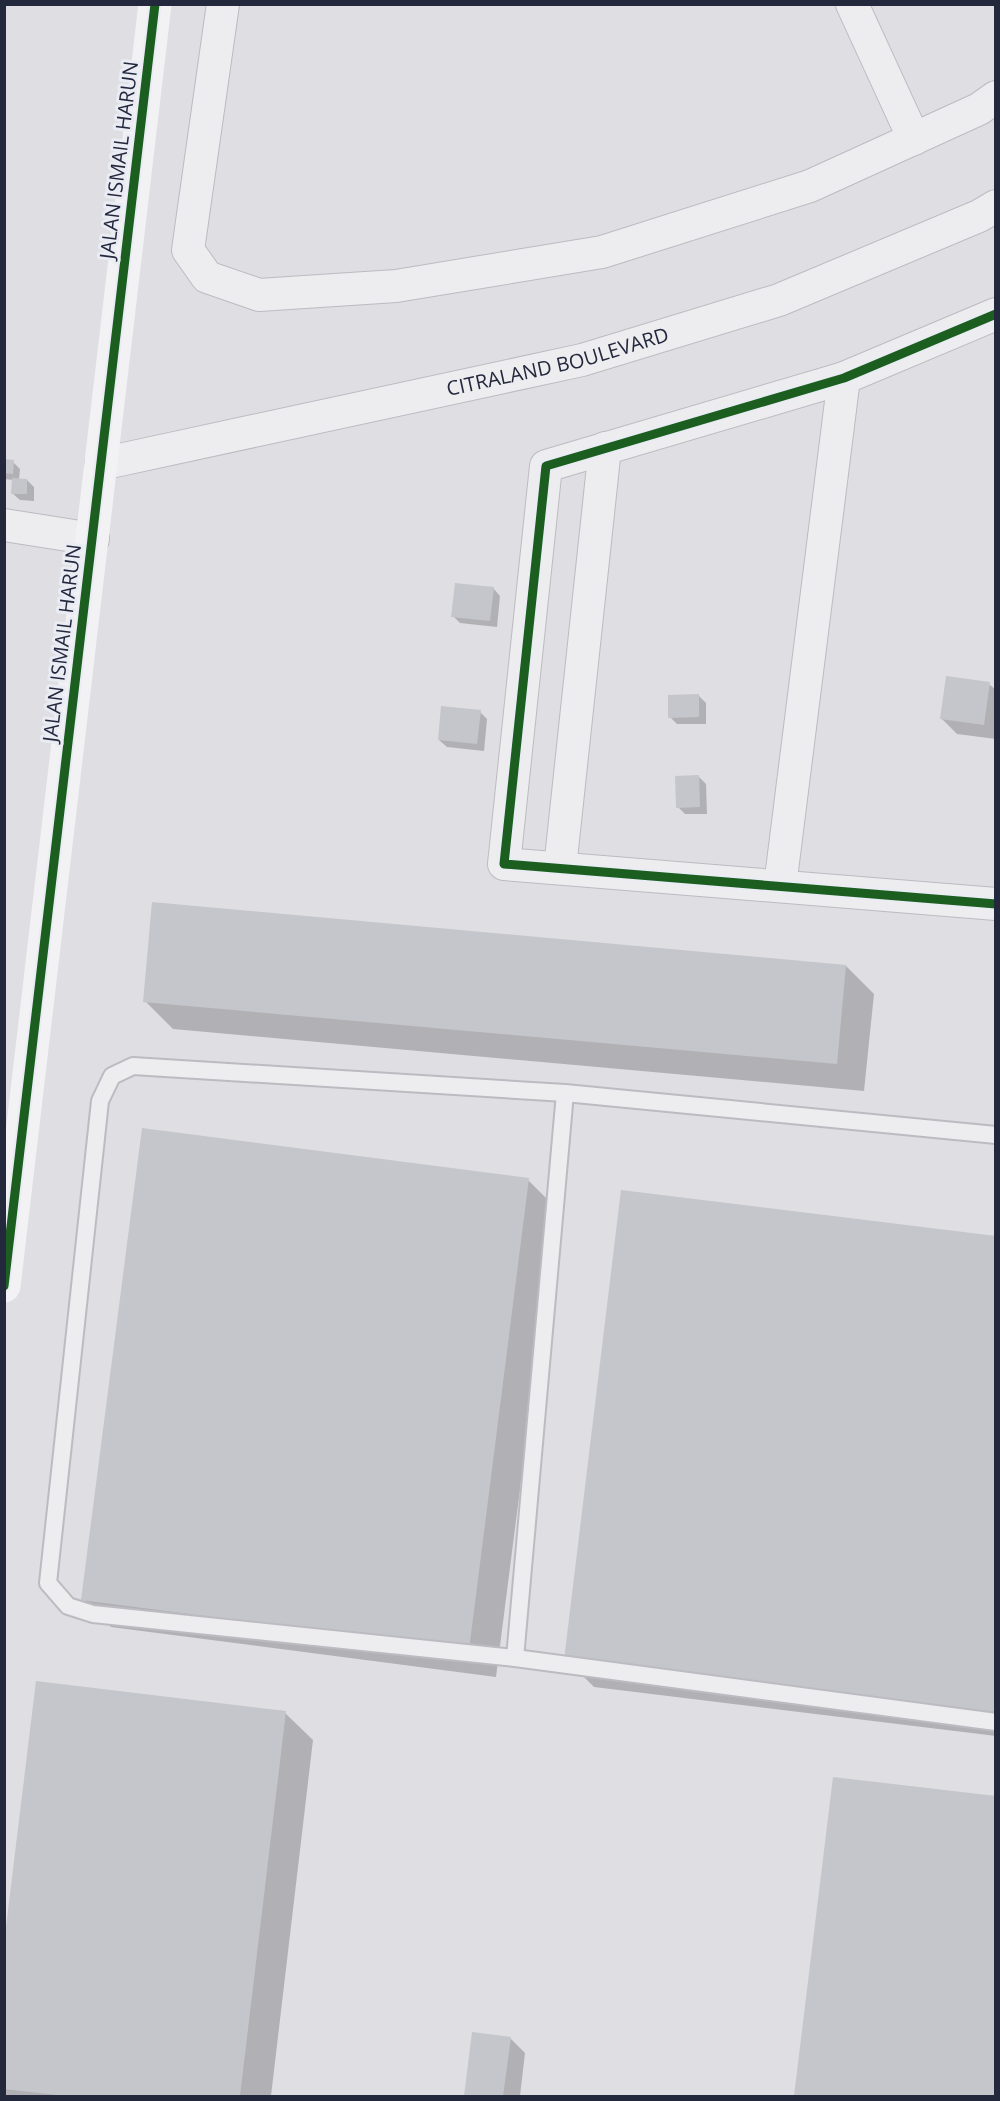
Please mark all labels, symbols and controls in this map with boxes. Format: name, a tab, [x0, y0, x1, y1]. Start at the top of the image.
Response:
street label: JALAN ISMAIL HARUN	[93, 59, 144, 262]
street label: CITRALAND BOULEVARD	[444, 320, 672, 402]
street label: JALAN ISMAIL HARUN	[36, 542, 87, 745]

